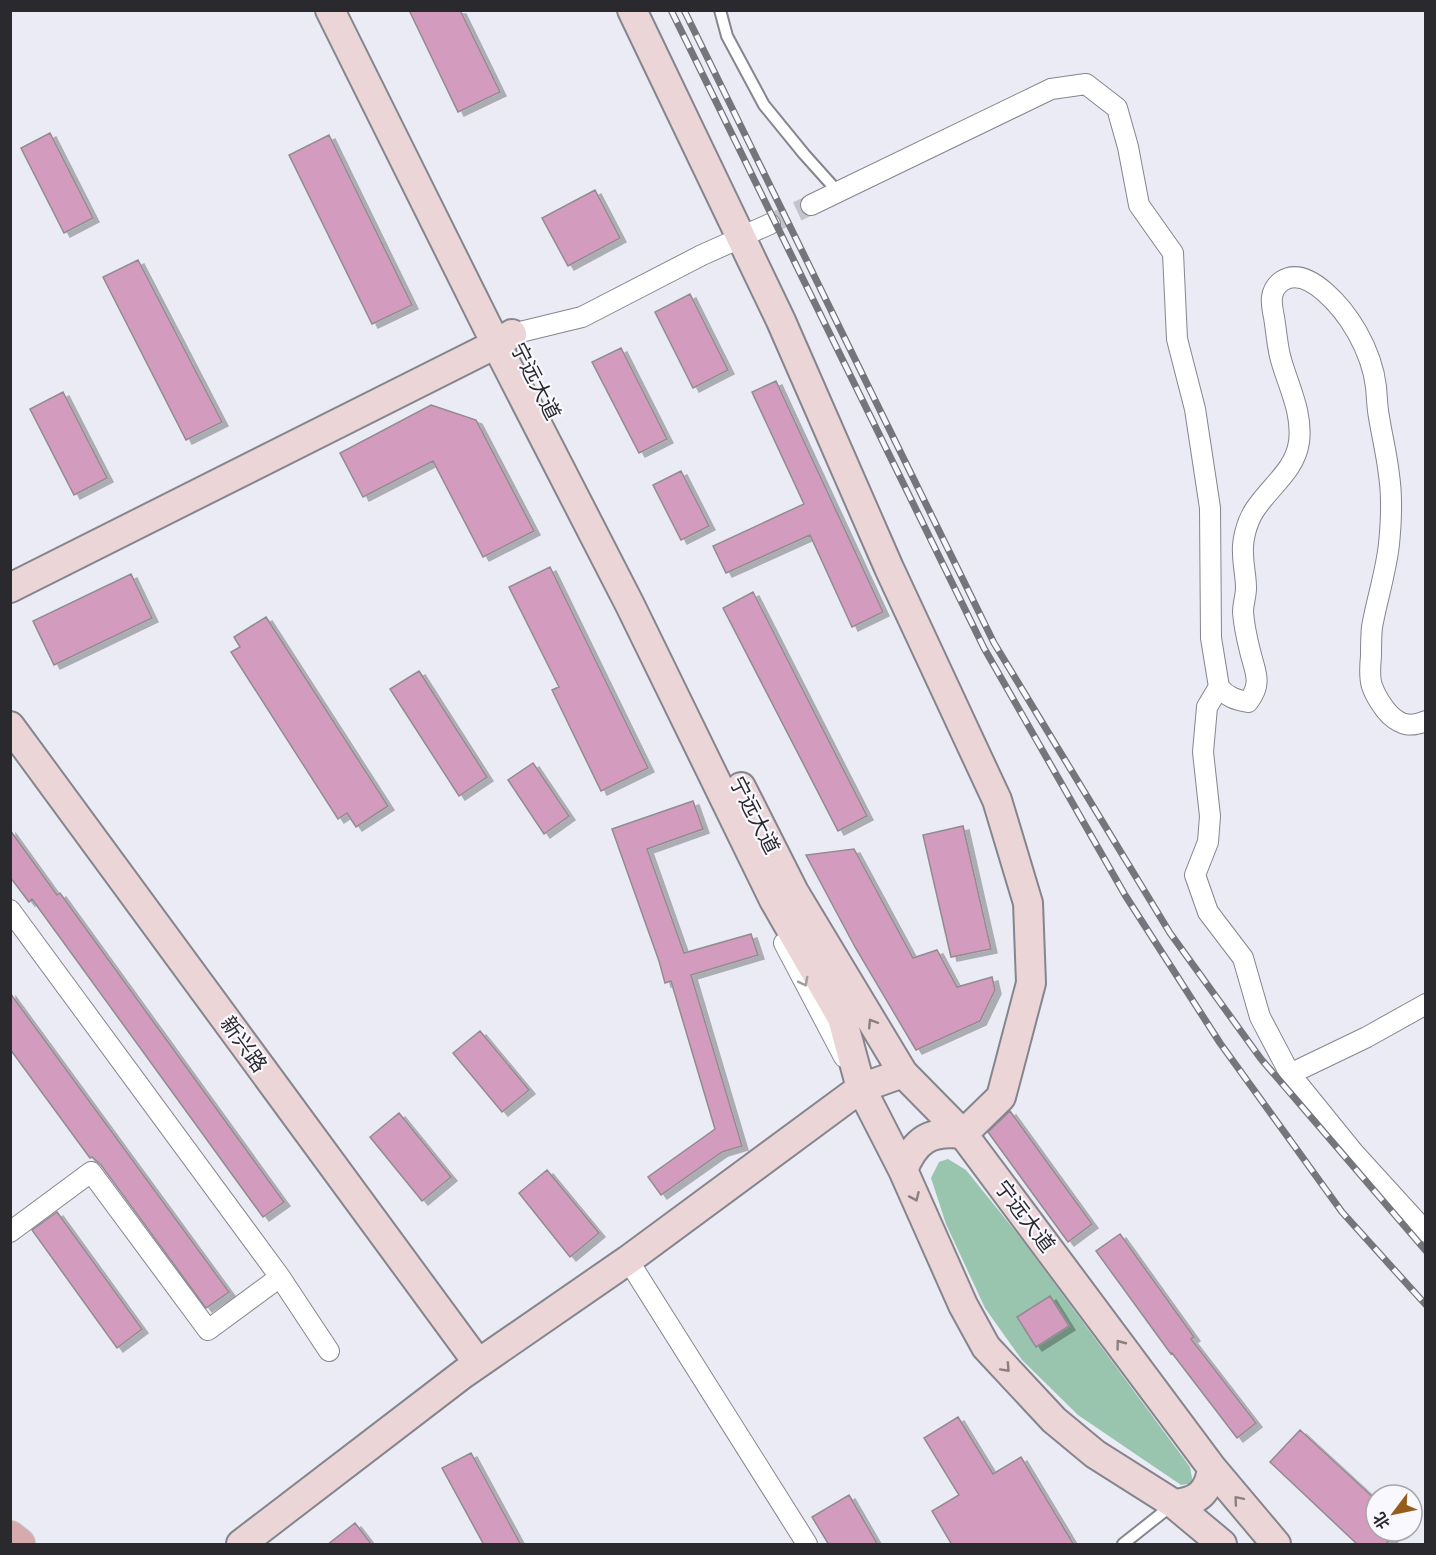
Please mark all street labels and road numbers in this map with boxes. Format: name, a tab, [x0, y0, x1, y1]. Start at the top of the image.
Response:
street label: 宁远大道	[504, 337, 568, 425]
street label: 宁远大道	[723, 771, 787, 859]
street label: 新兴路	[214, 1010, 274, 1078]
street label: 宁远大道	[988, 1174, 1062, 1258]

